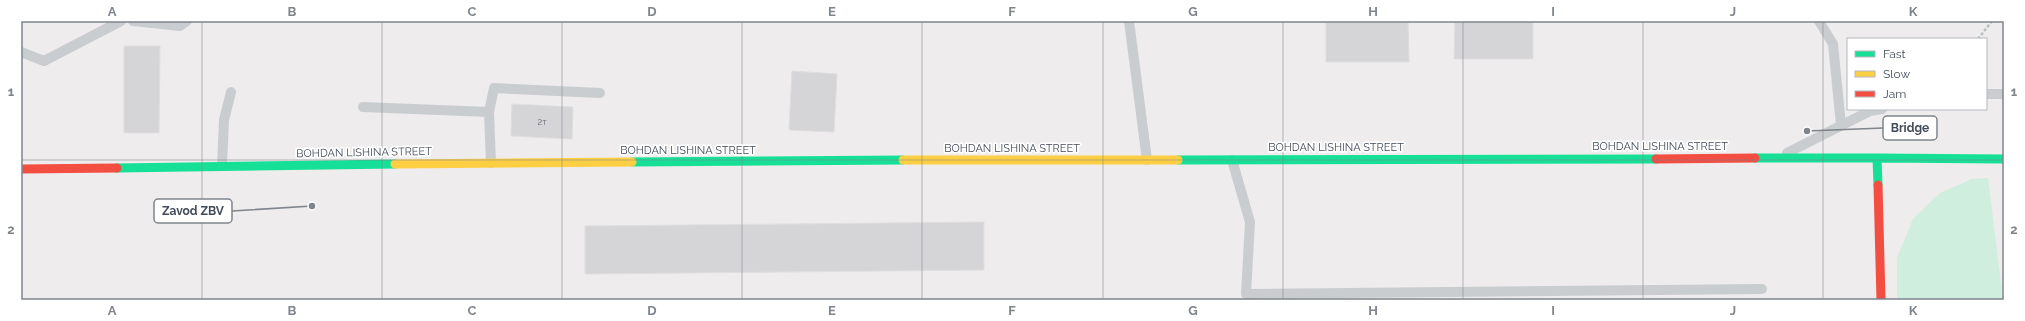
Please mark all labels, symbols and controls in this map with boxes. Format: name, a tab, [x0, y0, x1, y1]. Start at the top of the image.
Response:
text: A	[108, 4, 117, 19]
text: B	[288, 4, 297, 19]
text: C	[468, 4, 477, 19]
text: D	[647, 4, 657, 19]
text: E	[828, 4, 836, 19]
text: F	[1008, 4, 1016, 19]
text: G	[1188, 4, 1198, 19]
text: H	[1368, 4, 1378, 19]
text: I	[1551, 4, 1555, 19]
text: J	[1730, 4, 1736, 19]
text: K	[1909, 4, 1918, 19]
legend	[1847, 38, 1987, 110]
text: Fast	[1883, 47, 1906, 61]
text: Slow	[1883, 67, 1910, 81]
text: 1	[8, 84, 15, 99]
text: 1	[2011, 84, 2018, 99]
text: Jam	[1883, 87, 1906, 101]
callout: Bridge	[1883, 116, 1937, 140]
house number: 2т	[538, 117, 547, 127]
text: Bridge	[1891, 121, 1929, 135]
street label: BOHDAN LISHINA STREET	[1592, 140, 1728, 153]
street label: BOHDAN LISHINA STREET	[1268, 141, 1404, 154]
street label: BOHDAN LISHINA STREET	[944, 142, 1080, 155]
street label: BOHDAN LISHINA STREET	[620, 144, 756, 157]
street label: BOHDAN LISHINA STREET	[296, 145, 432, 160]
callout: Zavod ZBV	[154, 199, 232, 223]
text: Zavod ZBV	[162, 204, 225, 218]
text: 2	[7, 222, 15, 237]
text: 2	[2010, 222, 2018, 237]
text: A	[108, 303, 117, 318]
text: B	[288, 303, 297, 318]
text: C	[468, 303, 477, 318]
text: D	[647, 303, 657, 318]
text: E	[828, 303, 836, 318]
text: F	[1008, 303, 1016, 318]
text: G	[1188, 303, 1198, 318]
text: H	[1368, 303, 1378, 318]
text: I	[1551, 303, 1555, 318]
text: J	[1730, 303, 1736, 318]
text: K	[1909, 303, 1918, 318]

